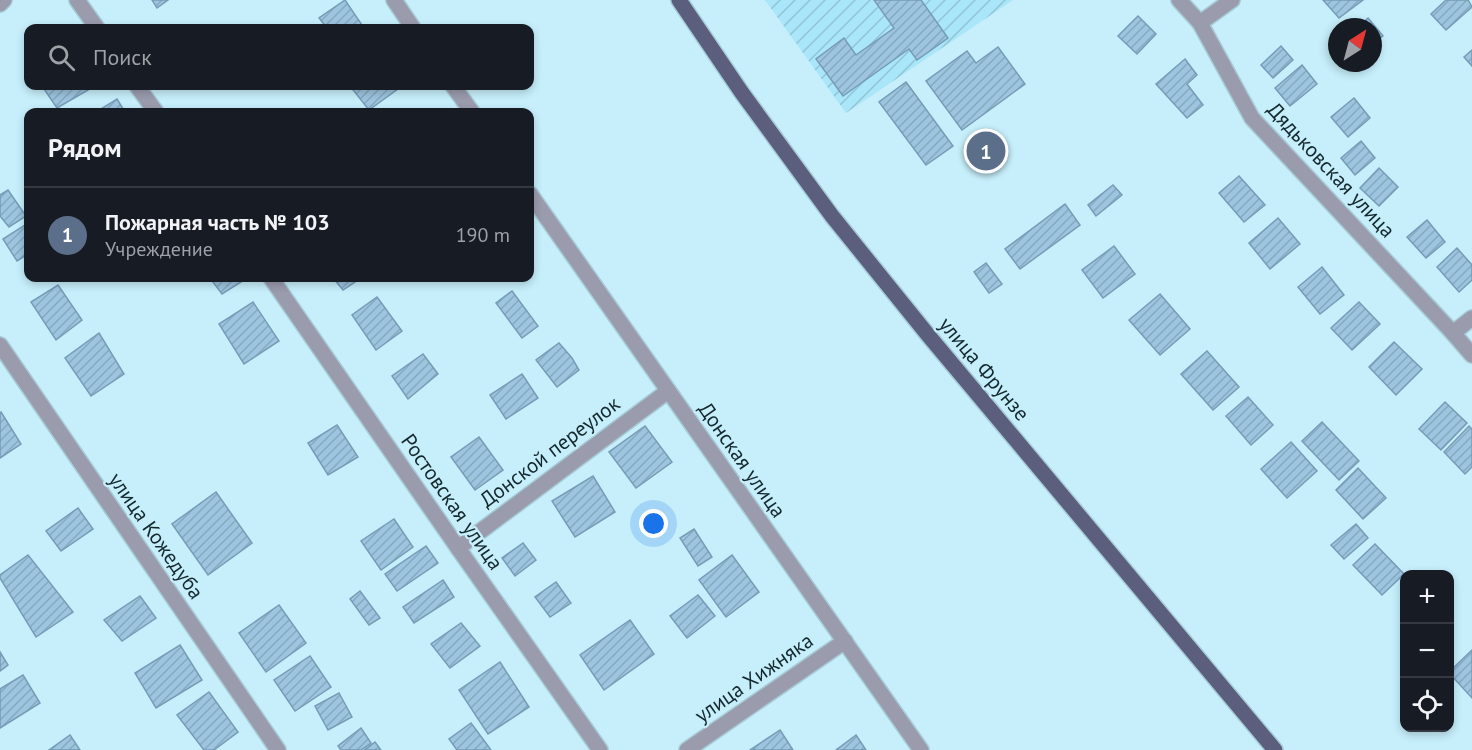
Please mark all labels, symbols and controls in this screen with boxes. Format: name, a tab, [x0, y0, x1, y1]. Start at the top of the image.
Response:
north arrow	[1328, 18, 1382, 72]
search box	[24, 24, 534, 90]
icon: search	[45, 41, 78, 74]
text: Поиск	[93, 43, 152, 71]
street label: Дядьковская улица	[1262, 96, 1401, 243]
pin: 1	[966, 128, 1006, 174]
text: Рядом	[48, 131, 122, 164]
text: Пожарная часть № 103	[105, 208, 330, 236]
text: 1	[62, 222, 73, 248]
text: 190 m	[456, 222, 510, 248]
text: Учреждение	[105, 236, 213, 262]
street label: улица Фрунзе	[933, 311, 1036, 426]
street label: Донской переулок	[474, 390, 625, 513]
street label: Донская улица	[693, 397, 792, 523]
street label: Ростовская улица	[395, 428, 509, 575]
street label: улица Кожедуба	[103, 467, 210, 604]
your location	[639, 509, 668, 538]
map controls	[1400, 570, 1454, 732]
button: +	[1400, 570, 1454, 624]
button: −	[1400, 624, 1454, 678]
street label: улица Хижняка	[689, 627, 818, 728]
button: locate	[1400, 678, 1454, 732]

